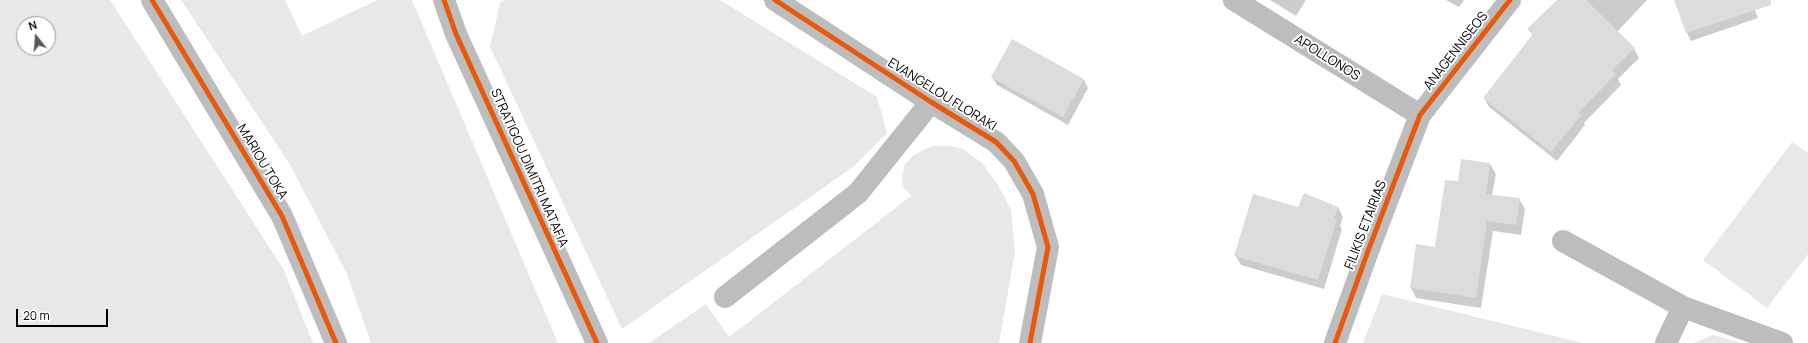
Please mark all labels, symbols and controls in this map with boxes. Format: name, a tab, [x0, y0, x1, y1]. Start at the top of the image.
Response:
street label: ANAGENNISEOS	[1421, 9, 1491, 93]
north arrow	[16, 16, 56, 56]
text: N	[27, 17, 39, 33]
street label: APOLLONOS	[1291, 32, 1363, 84]
street label: EVANGELOU FLORAKI	[885, 55, 999, 135]
street label: STRATIGOU DIMITRI MATAFIA	[487, 86, 571, 250]
street label: MARIOU TOKA	[234, 122, 290, 202]
street label: FILIKIS ETAIRIAS	[1342, 178, 1390, 272]
scale bar	[18, 301, 110, 327]
text: 20 m	[23, 307, 50, 324]

